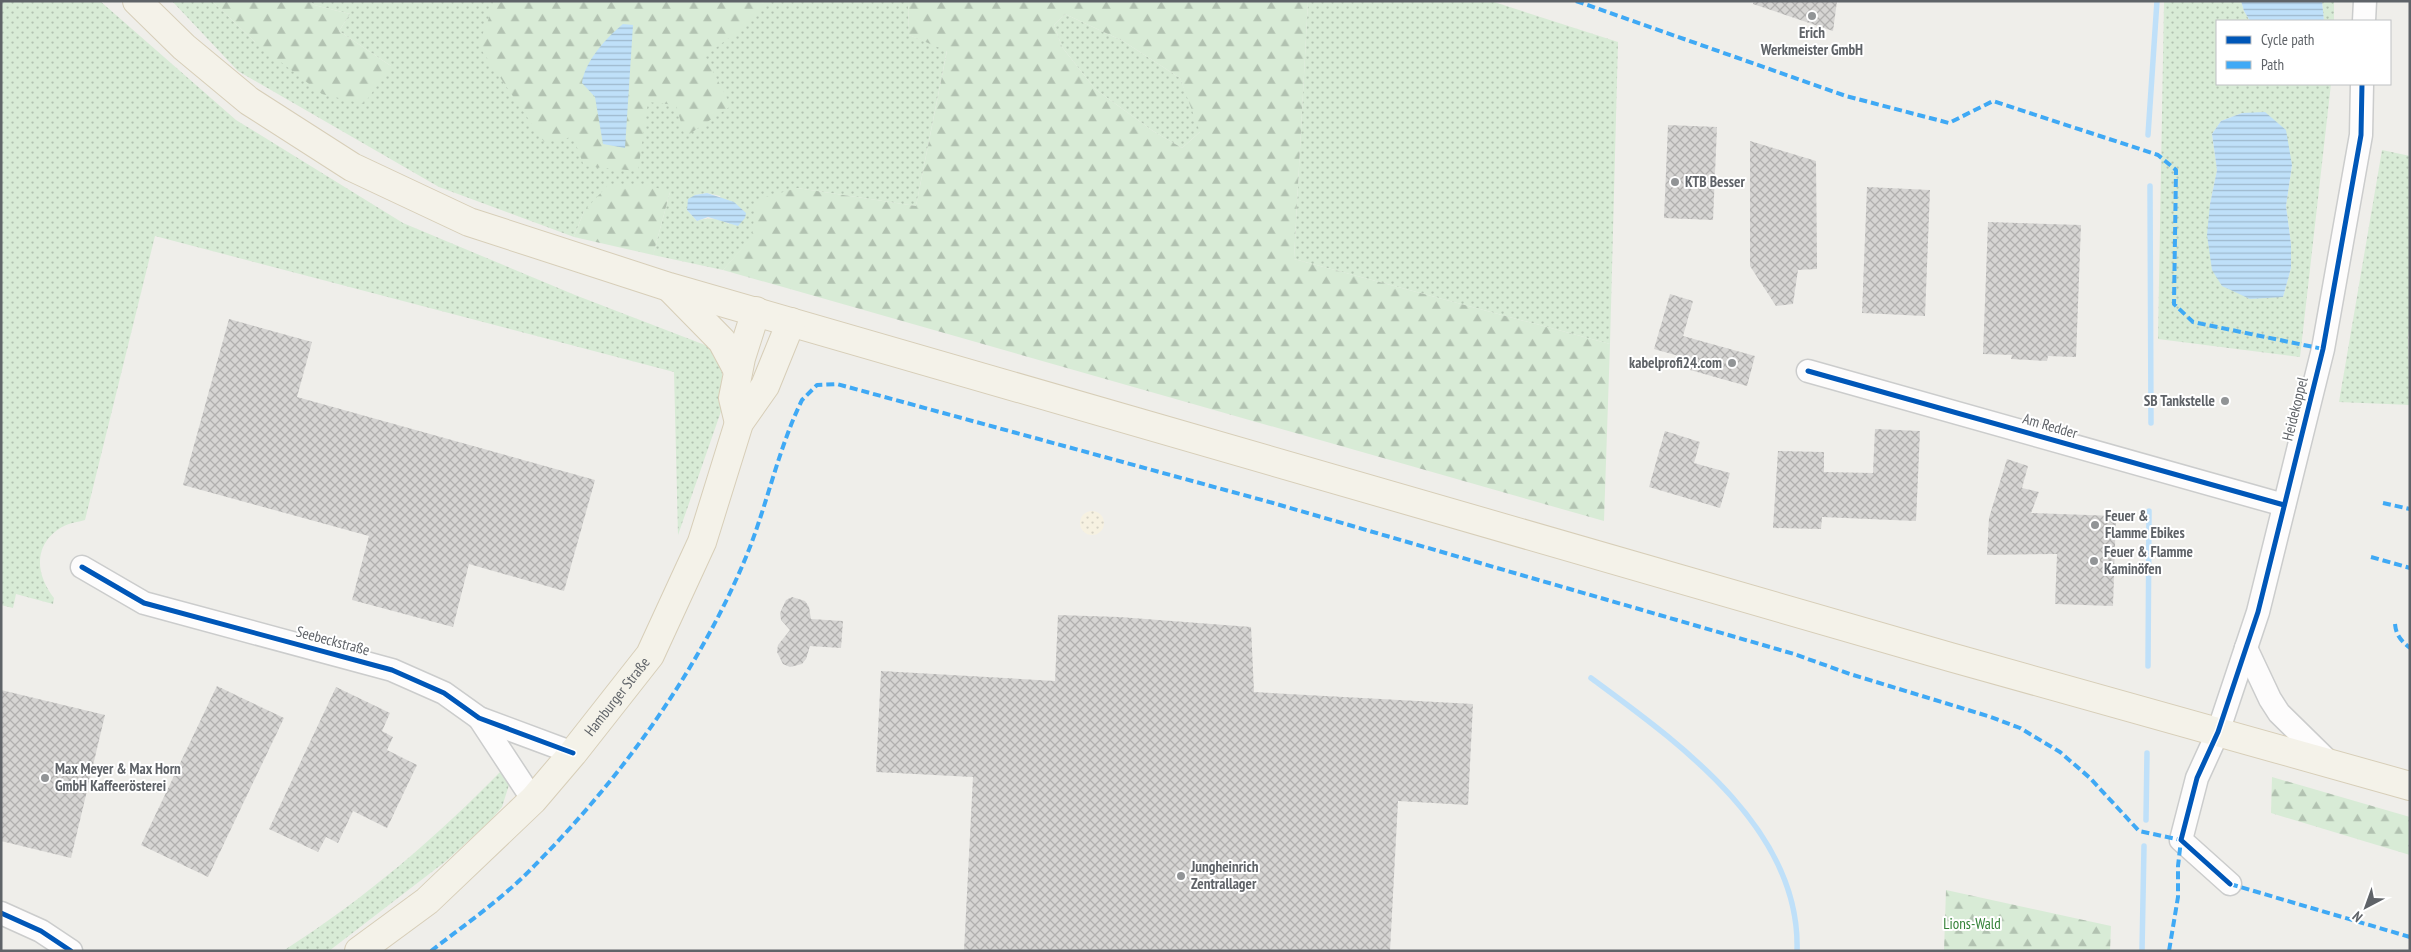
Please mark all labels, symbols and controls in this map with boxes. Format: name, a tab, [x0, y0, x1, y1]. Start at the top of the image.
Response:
marker: Erich Werkmeister GmbH	[1806, 10, 1818, 22]
legend	[2216, 20, 2391, 85]
place label: Erich Werkmeister GmbH	[1760, 23, 1863, 59]
text: Cycle path	[2261, 30, 2314, 49]
text: Path	[2261, 55, 2284, 74]
place label: KTB Besser	[1685, 172, 1745, 191]
marker: KTB Besser	[1669, 176, 1681, 188]
place label: kabelprofi24.com	[1629, 353, 1722, 372]
marker: kabelprofi24.com	[1726, 357, 1738, 369]
street label: Heidekoppel	[2277, 375, 2312, 443]
place label: SB Tankstelle	[2144, 391, 2215, 410]
marker: SB Tankstelle	[2219, 395, 2231, 407]
street label: Am Redder	[2021, 409, 2081, 443]
place label: Feuer & Flamme Ebikes	[2105, 506, 2185, 542]
marker: Feuer & Flamme Ebikes	[2089, 519, 2101, 531]
place label: Feuer & Flamme Kaminöfen	[2104, 542, 2193, 578]
marker: Feuer & Flamme Kaminöfen	[2088, 555, 2100, 567]
street label: Seebeckstraße	[294, 622, 372, 659]
street label: Hamburger Straße	[580, 653, 654, 740]
place label: Max Meyer & Max Horn GmbH Kaffeerösterei	[55, 759, 181, 795]
marker: Max Meyer & Max Horn GmbH Kaffeerösterei	[39, 772, 51, 784]
place label: Jungheinrich Zentrallager	[1190, 857, 1259, 893]
marker: Jungheinrich Zentrallager	[1175, 870, 1187, 882]
north arrow	[2341, 882, 2391, 932]
text: N	[2349, 908, 2366, 926]
park label: Lions-Wald	[1943, 914, 2001, 933]

